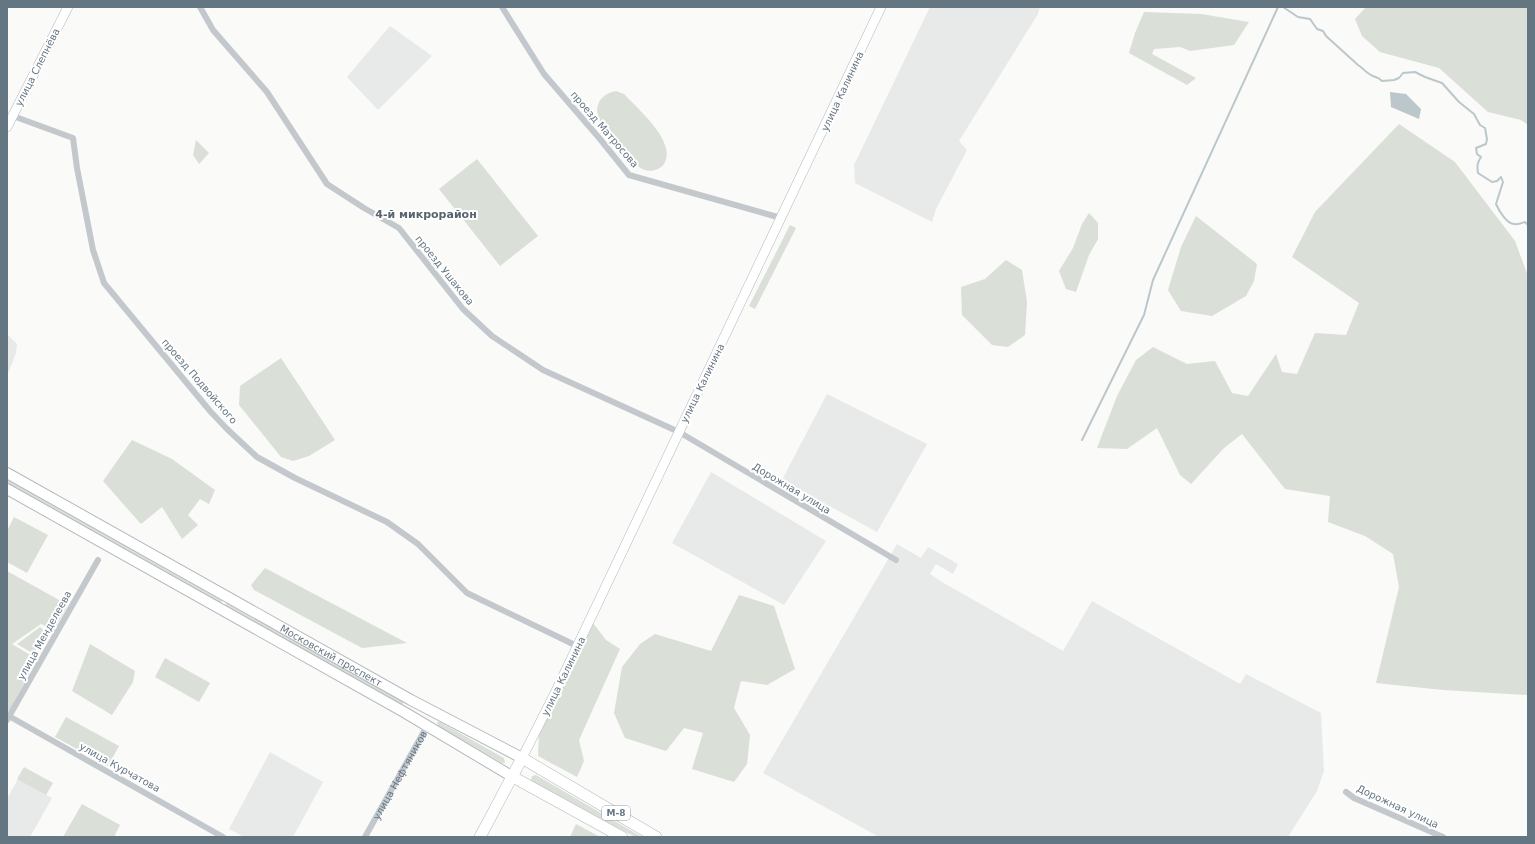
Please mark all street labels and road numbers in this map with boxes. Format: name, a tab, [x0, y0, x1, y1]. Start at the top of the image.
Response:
street label: улица Слепнёва	[13, 27, 62, 108]
street label: улица Калинина	[819, 50, 866, 133]
street label: проезд Матросова	[569, 89, 641, 170]
street label: проезд Ушакова	[413, 233, 476, 307]
street label: проезд Подвойского	[160, 337, 239, 426]
street label: улица Калинина	[678, 342, 726, 425]
street label: Дорожная улица	[751, 461, 833, 516]
street label: улица Менделеева	[15, 589, 73, 682]
street label: Московский проспект	[278, 623, 384, 689]
street label: улица Калинина	[539, 635, 587, 718]
street label: улица Нефтяников	[371, 729, 429, 822]
street label: улица Курчатова	[78, 741, 162, 794]
street label: Дорожная улица	[1355, 783, 1440, 830]
road number: М-8	[602, 806, 630, 820]

